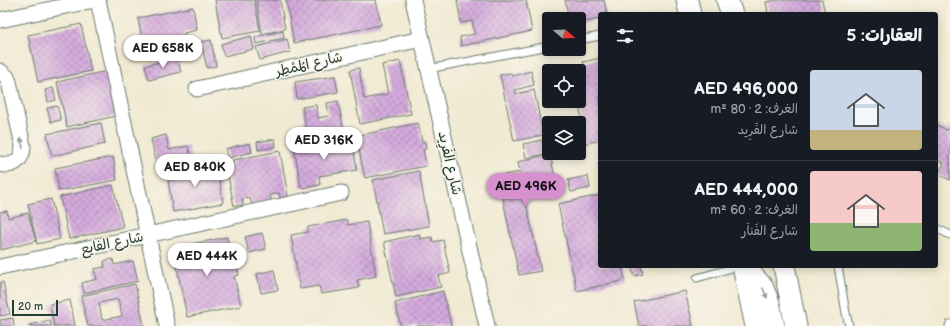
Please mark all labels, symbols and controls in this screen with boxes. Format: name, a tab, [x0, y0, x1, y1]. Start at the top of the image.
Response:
north arrow	[542, 12, 586, 56]
map controls	[542, 12, 586, 160]
icon: filters	[614, 25, 636, 47]
text: العقارات: 5	[847, 26, 922, 46]
pin: AED 658K	[122, 35, 204, 69]
text: AED 658K	[133, 40, 193, 56]
street label: شارع المُمْطِر	[273, 48, 344, 81]
button: locate	[542, 64, 586, 108]
text: AED 496,000	[694, 79, 798, 99]
icon: home	[842, 86, 890, 134]
text: الغرف: 2 · 80 m²	[711, 101, 798, 117]
button: layers	[542, 116, 586, 160]
text: شارع الفَرِيد	[737, 122, 798, 138]
pin: AED 316K	[283, 127, 365, 161]
street label: شارع الفَرِيد	[433, 129, 466, 197]
text: AED 316K	[295, 132, 353, 148]
one-way arrow	[19, 137, 25, 149]
pin: AED 840K	[154, 154, 236, 188]
text: AED 840K	[164, 159, 226, 175]
pin: AED 496K	[485, 173, 567, 207]
text: AED 496K	[496, 178, 556, 194]
text: AED 444,000	[695, 180, 798, 200]
icon: home	[842, 187, 890, 235]
text: الغرف: 2 · 60 m²	[710, 202, 798, 218]
text: شارع الفَناَر	[742, 223, 798, 239]
street label: شارع الفايع	[79, 228, 145, 260]
pin: AED 444K	[166, 243, 248, 277]
text: AED 444K	[177, 248, 237, 264]
one-way arrow	[762, 287, 768, 299]
scale bar	[12, 298, 58, 317]
text: 20 m	[18, 300, 43, 313]

